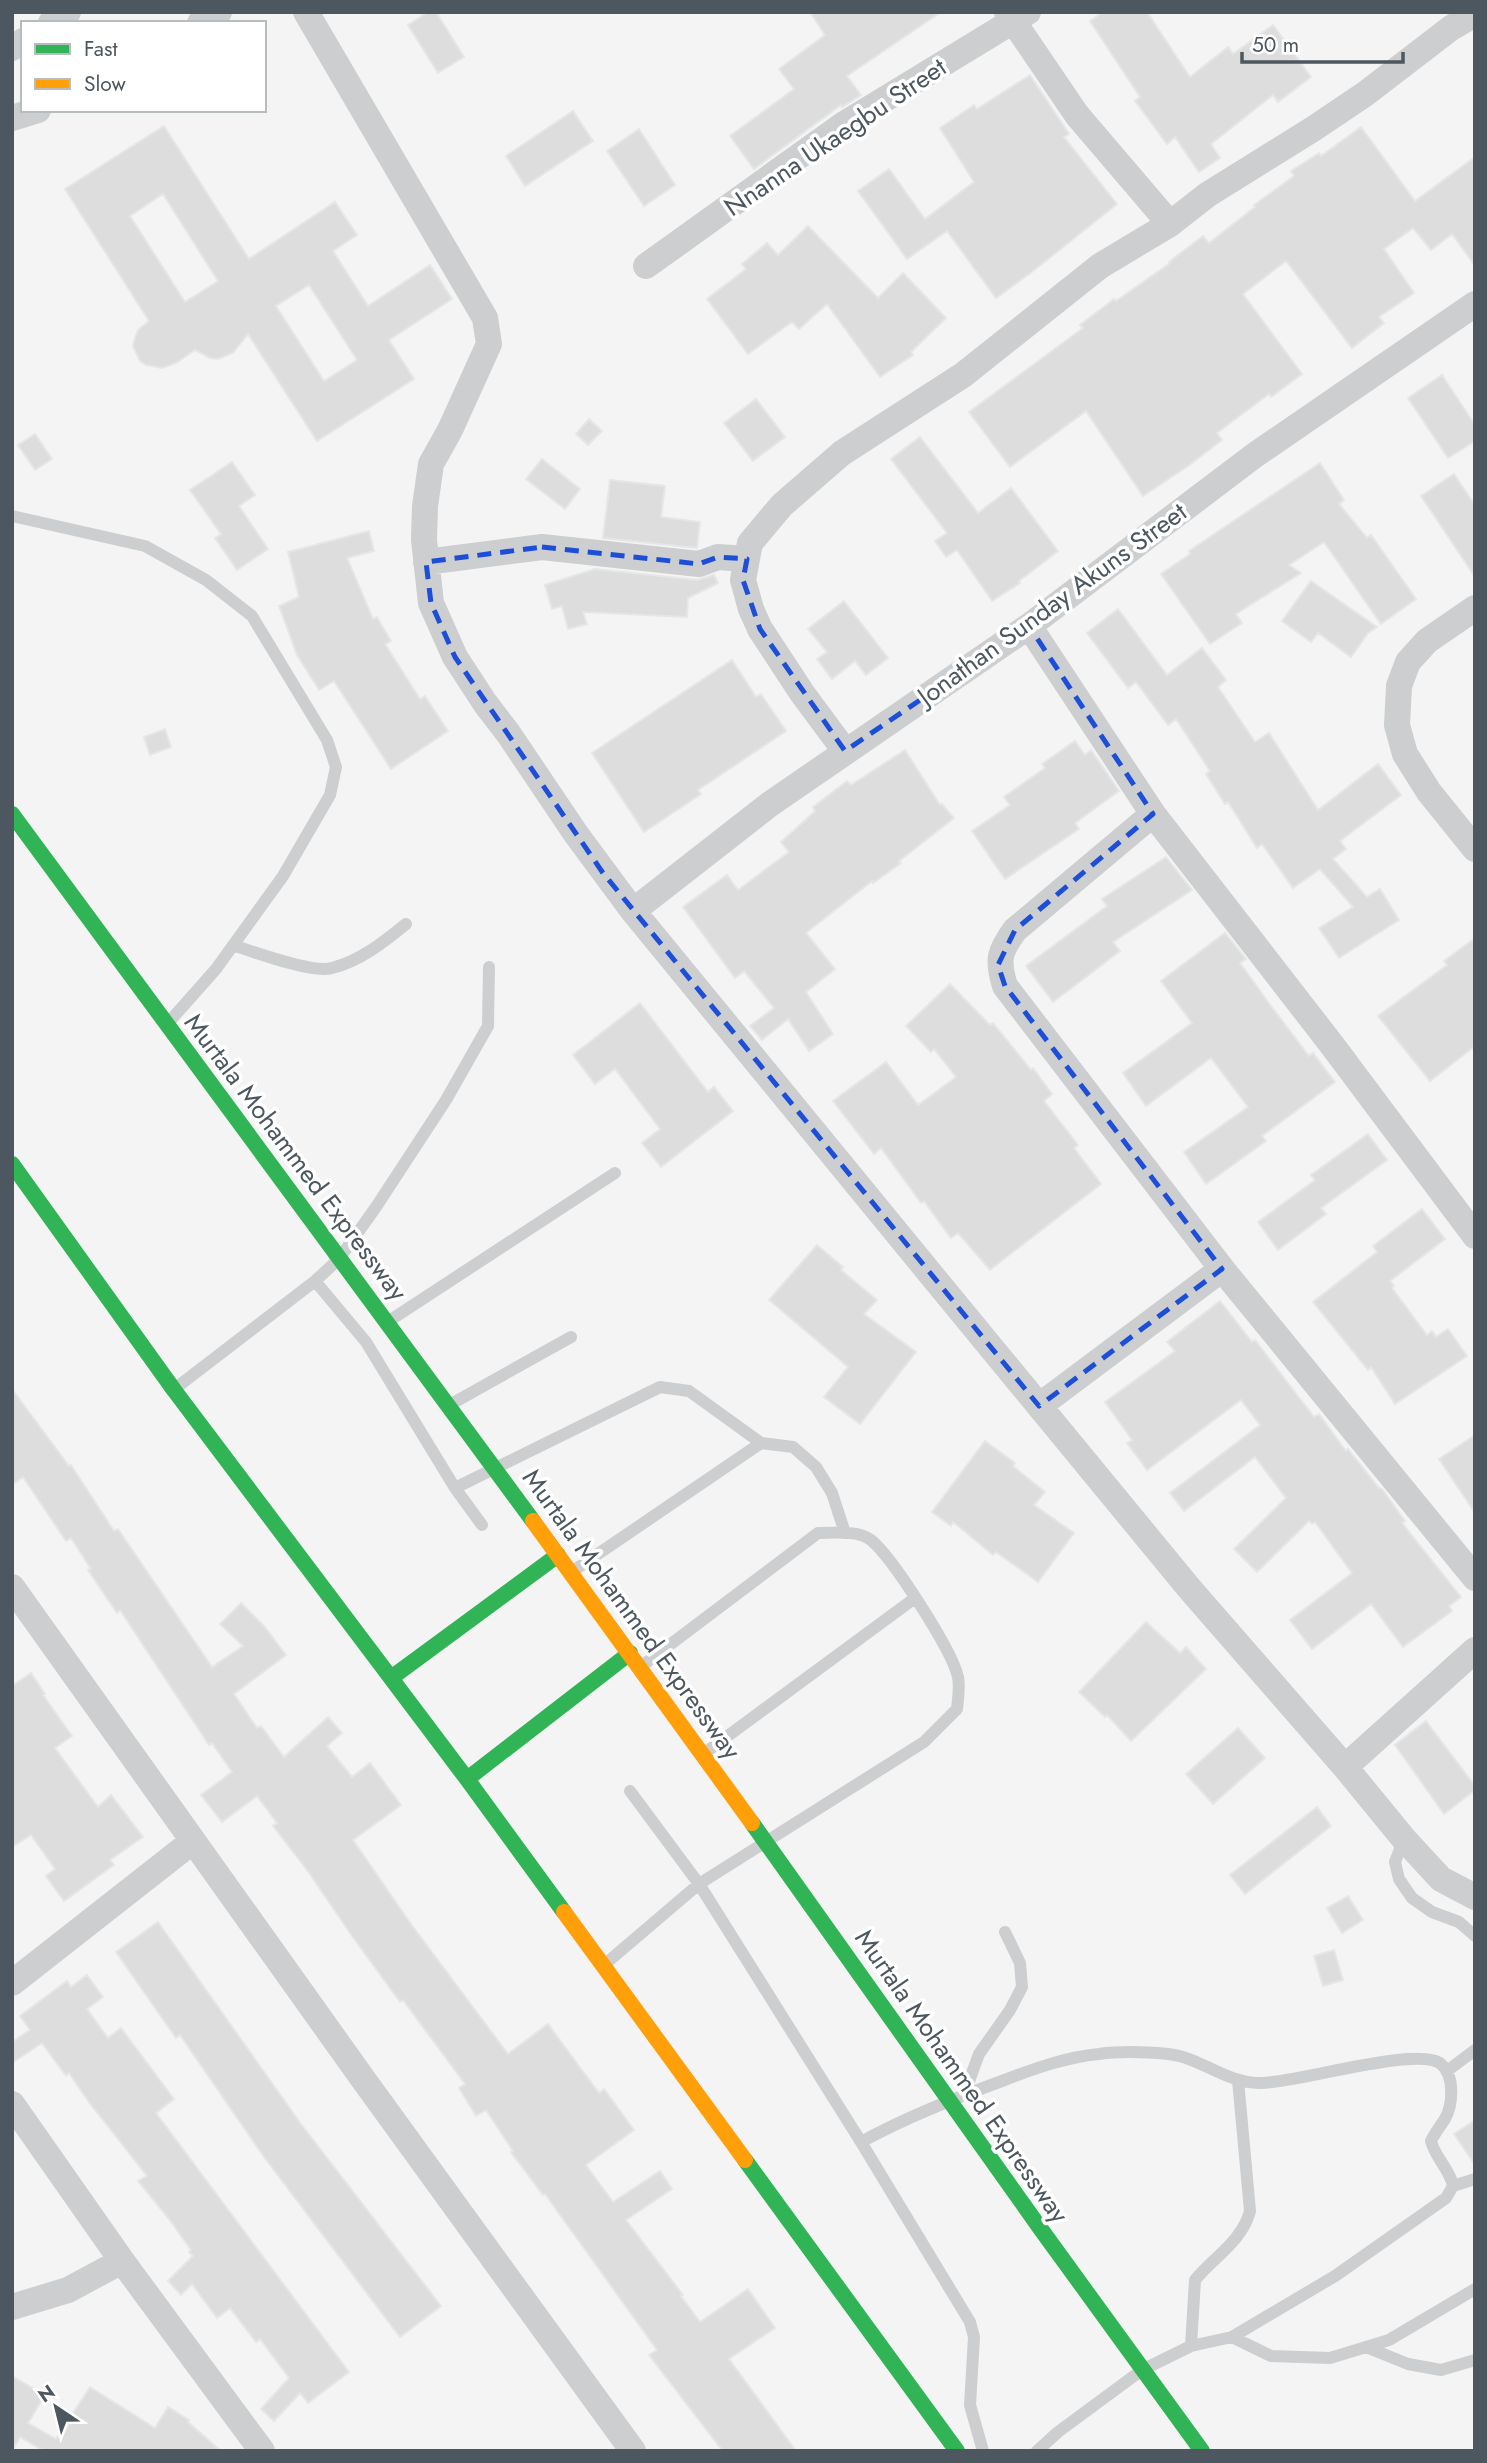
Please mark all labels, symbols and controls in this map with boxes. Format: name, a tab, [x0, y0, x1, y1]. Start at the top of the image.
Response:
legend	[21, 21, 266, 112]
scale bar	[1242, 21, 1403, 65]
text: 50 m	[1252, 30, 1299, 60]
text: Fast	[84, 34, 117, 64]
street label: Nnanna Ukaegbu Street	[716, 48, 954, 226]
text: Slow	[84, 69, 126, 99]
street label: Jonathan Sunday Akuns Street	[907, 493, 1195, 716]
street label: Murtala Mohammed Expressway	[175, 1005, 417, 1309]
street label: Murtala Mohammed Expressway	[513, 1461, 751, 1768]
street label: Murtala Mohammed Expressway	[846, 1921, 1079, 2231]
north arrow	[21, 2372, 91, 2442]
text: N	[33, 2378, 60, 2409]

